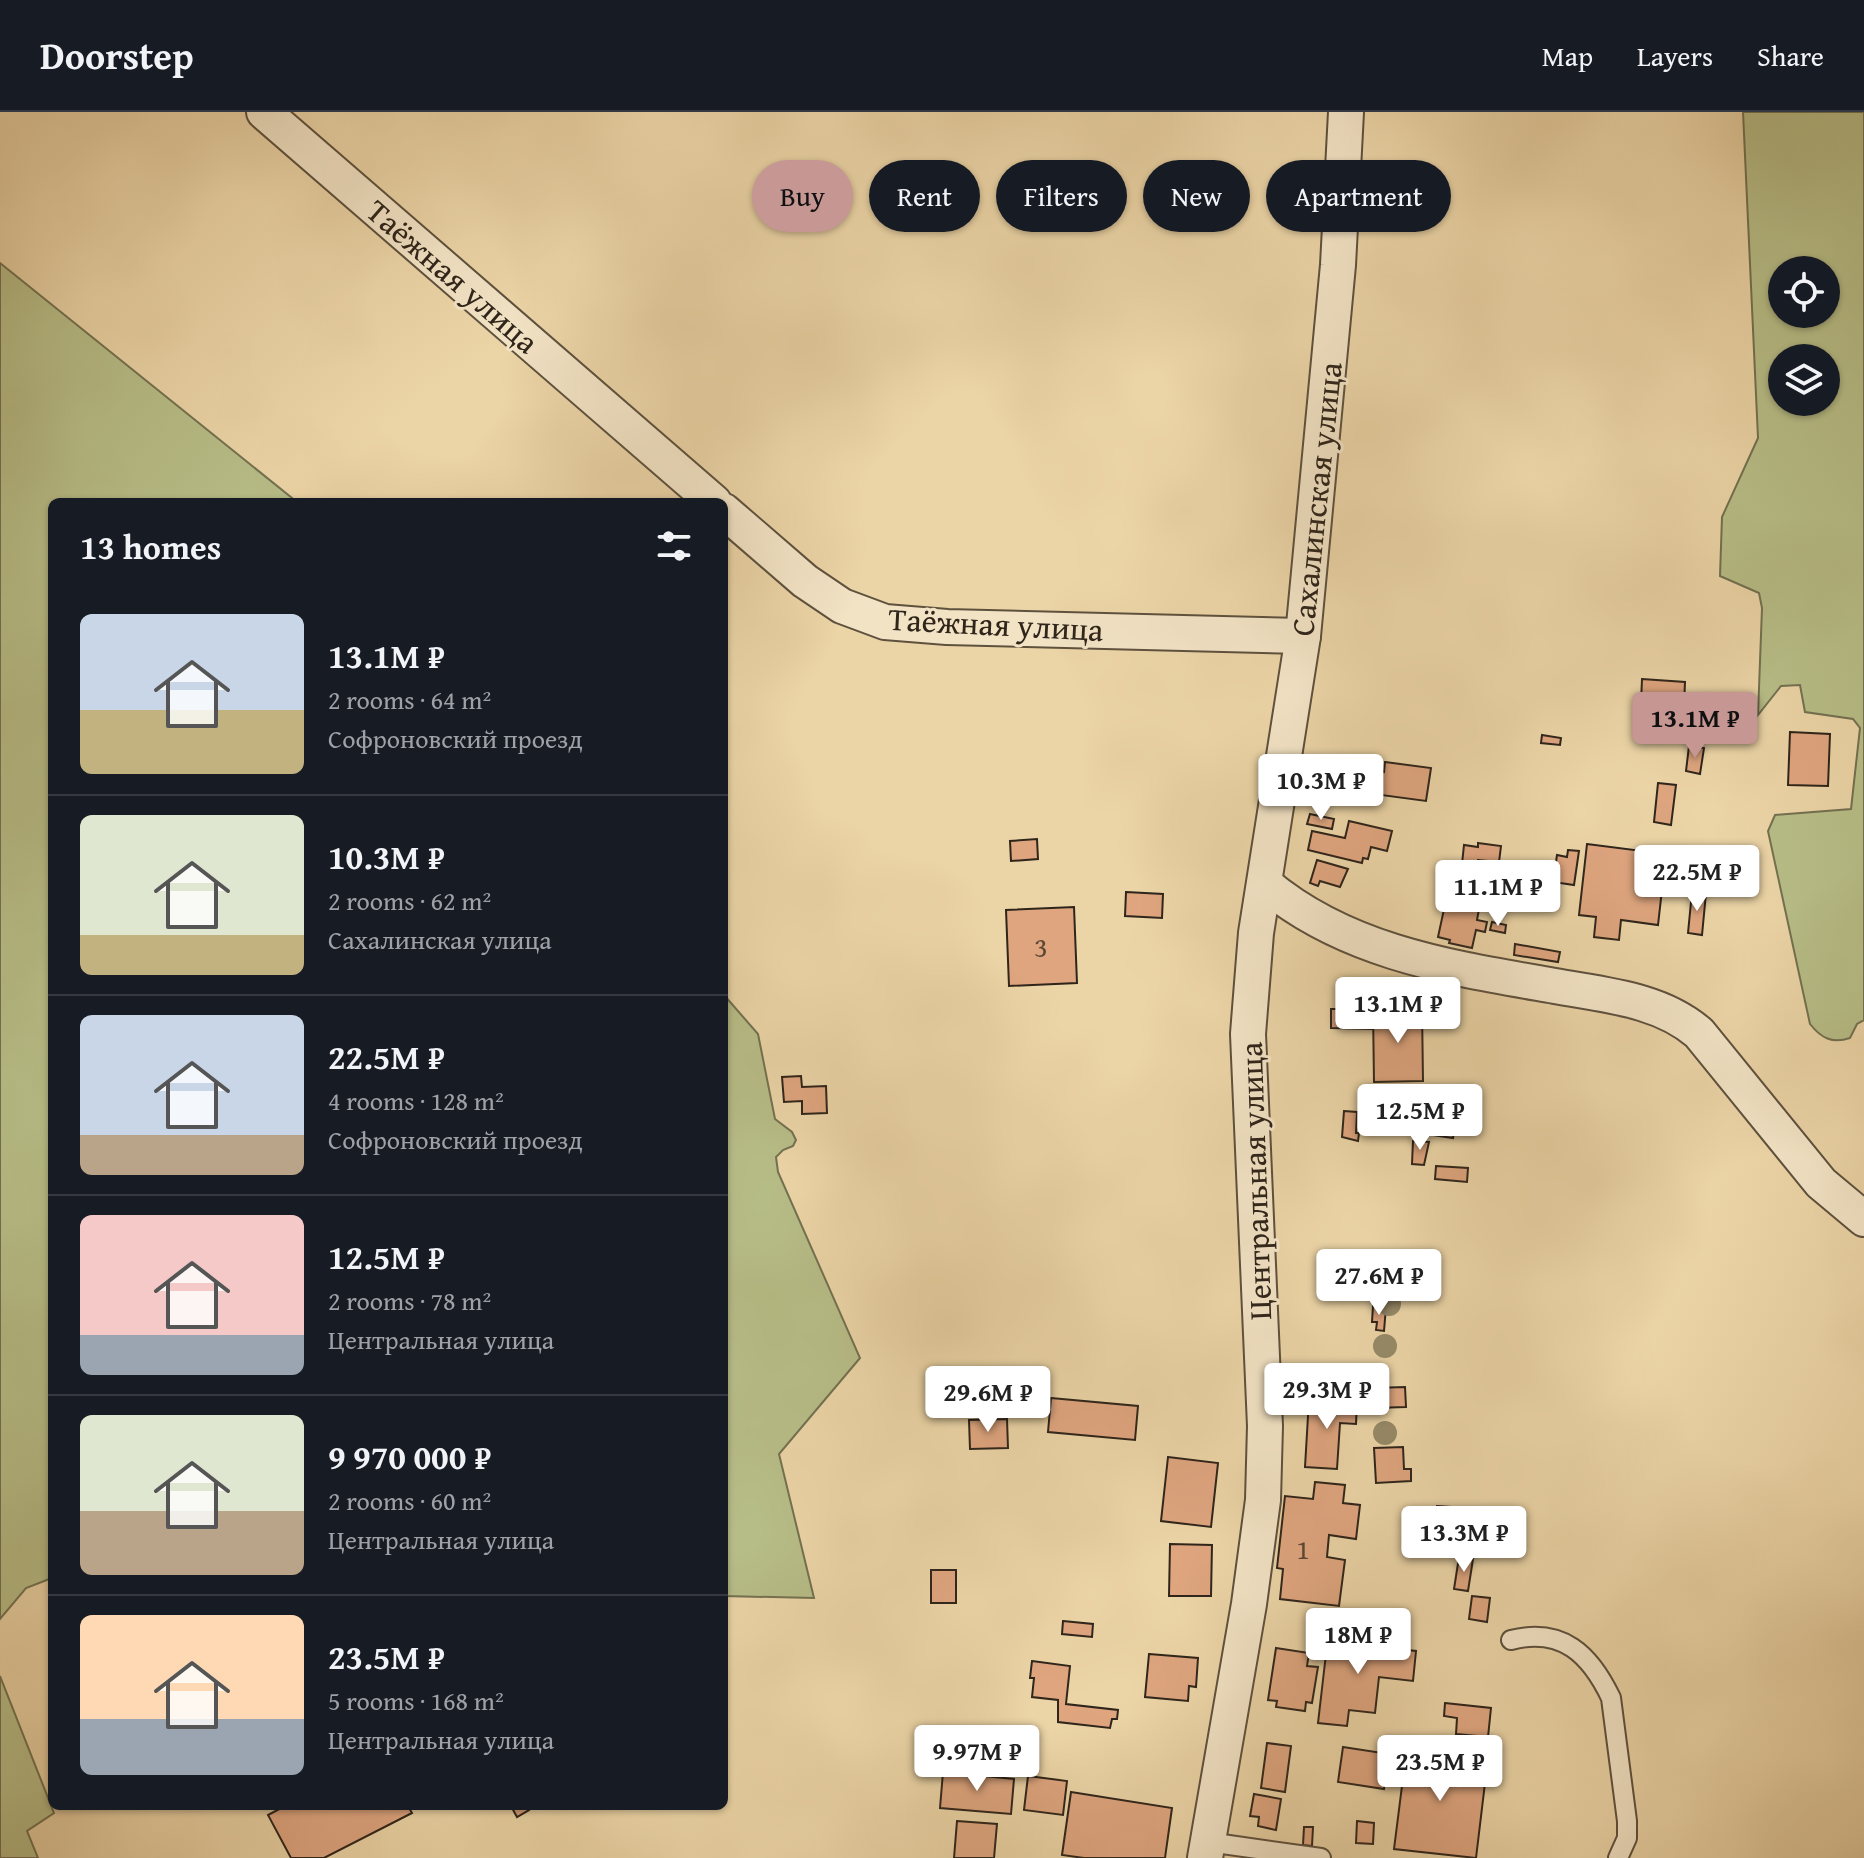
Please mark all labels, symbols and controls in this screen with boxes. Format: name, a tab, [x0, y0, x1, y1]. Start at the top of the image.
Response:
text: Doorstep	[40, 27, 194, 83]
text: Map	[1542, 35, 1593, 76]
text: Layers	[1637, 35, 1713, 76]
text: Share	[1757, 35, 1824, 76]
chip: Buy	[752, 160, 853, 232]
chip: Rent	[869, 160, 980, 232]
chip: Filters	[996, 160, 1127, 232]
chip: New	[1143, 160, 1250, 232]
chip: Apartment	[1266, 160, 1451, 232]
street label: Таёжная улица	[356, 188, 550, 365]
map controls	[1768, 256, 1840, 416]
button: locate	[1768, 256, 1840, 328]
button: layers	[1768, 344, 1840, 416]
street label: Сахалинская улица	[1278, 359, 1354, 638]
text: 13 homes	[80, 522, 221, 571]
icon: filters	[652, 524, 696, 568]
street label: Таёжная улица	[887, 595, 1105, 653]
text: 13.1M ₽	[328, 631, 445, 680]
icon: home	[144, 646, 240, 742]
text: 2 rooms · 64 m²	[328, 680, 491, 719]
pin: 13.1M ₽	[1621, 692, 1769, 760]
text: 13.1M ₽	[1650, 698, 1740, 737]
text: Софроновский проезд	[328, 719, 583, 758]
pin: 10.3M ₽	[1247, 754, 1395, 822]
text: 10.3M ₽	[1276, 760, 1366, 799]
text: 10.3M ₽	[328, 832, 445, 881]
pin: 22.5M ₽	[1623, 845, 1771, 913]
icon: home	[144, 847, 240, 943]
text: 22.5M ₽	[1652, 851, 1742, 890]
pin: 11.1M ₽	[1424, 860, 1572, 928]
text: 11.1M ₽	[1453, 866, 1543, 905]
text: 2 rooms · 62 m²	[328, 881, 491, 920]
text: Сахалинская улица	[328, 920, 552, 959]
house number: 3	[1034, 926, 1048, 967]
pin: 13.1M ₽	[1324, 977, 1472, 1045]
text: 13.1M ₽	[1353, 983, 1443, 1022]
text: 22.5M ₽	[328, 1032, 445, 1081]
street label: Центральная улица	[1227, 1040, 1283, 1321]
icon: home	[144, 1047, 240, 1143]
text: 4 rooms · 128 m²	[328, 1081, 504, 1120]
pin: 12.5M ₽	[1346, 1084, 1494, 1152]
text: 12.5M ₽	[1375, 1090, 1465, 1129]
text: Софроновский проезд	[328, 1120, 583, 1159]
text: 12.5M ₽	[328, 1232, 445, 1281]
icon: home	[144, 1247, 240, 1343]
pin: 27.6M ₽	[1305, 1249, 1453, 1317]
text: 27.6M ₽	[1334, 1255, 1424, 1294]
text: 2 rooms · 78 m²	[328, 1281, 491, 1320]
text: Центральная улица	[328, 1320, 554, 1359]
pin: 29.3M ₽	[1253, 1363, 1401, 1431]
pin: 29.6M ₽	[914, 1366, 1062, 1434]
text: 29.3M ₽	[1282, 1369, 1372, 1408]
text: 29.6M ₽	[943, 1372, 1033, 1411]
text: 9 970 000 ₽	[328, 1432, 491, 1481]
icon: home	[144, 1447, 240, 1543]
text: 2 rooms · 60 m²	[328, 1481, 491, 1520]
pin: 13.3M ₽	[1390, 1506, 1538, 1574]
text: 13.3M ₽	[1419, 1512, 1509, 1551]
text: Центральная улица	[328, 1520, 554, 1559]
house number: 1	[1296, 1528, 1310, 1569]
pin: 18M ₽	[1302, 1608, 1414, 1676]
text: 18M ₽	[1324, 1614, 1392, 1653]
text: 23.5M ₽	[328, 1632, 445, 1681]
icon: home	[144, 1647, 240, 1743]
text: 5 rooms · 168 m²	[328, 1681, 504, 1720]
text: Центральная улица	[328, 1720, 554, 1759]
pin: 9.97M ₽	[903, 1725, 1051, 1793]
text: 9.97M ₽	[932, 1731, 1022, 1770]
pin: 23.5M ₽	[1366, 1735, 1514, 1803]
text: 23.5M ₽	[1395, 1741, 1485, 1780]

